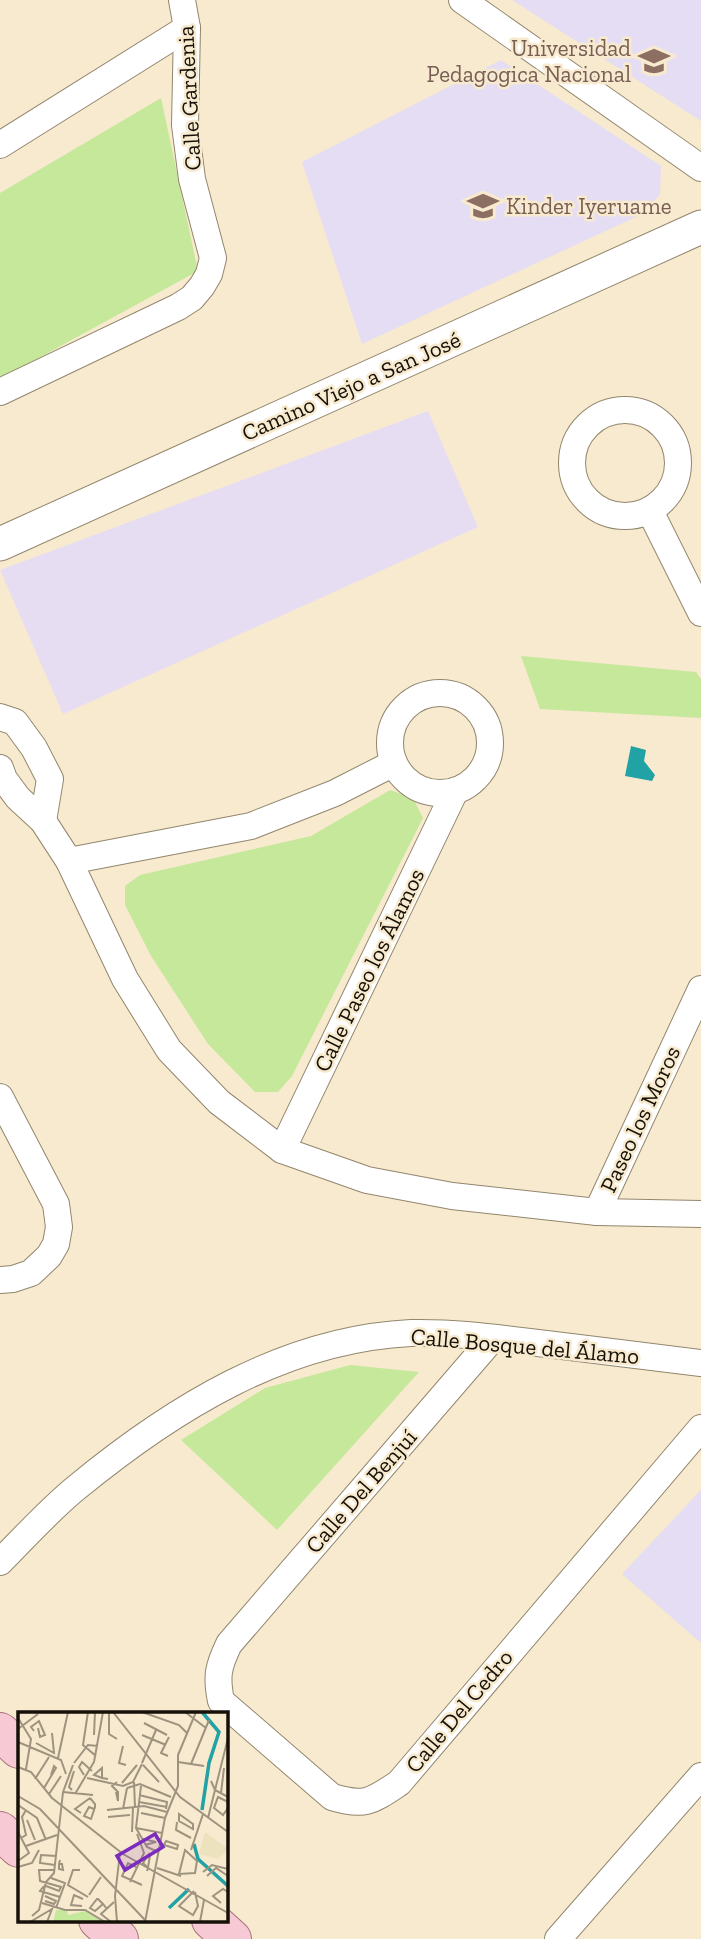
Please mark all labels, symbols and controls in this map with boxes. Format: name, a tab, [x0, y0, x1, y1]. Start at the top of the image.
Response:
street label: Calle Gardenia	[171, 25, 207, 171]
place label: Universidad Pedagogica Nacional	[427, 34, 631, 88]
school or university icon: Universidad Pedagogica Nacional	[637, 44, 671, 78]
school or university icon: Kinder Iyeruame	[466, 189, 500, 223]
place label: Kinder Iyeruame	[506, 192, 672, 220]
street label: Camino Viejo a San José	[237, 325, 465, 447]
street label: Calle Paseo los Álamos	[308, 864, 430, 1076]
street label: Paseo los Moros	[594, 1041, 686, 1197]
street label: Calle Bosque del Álamo	[410, 1322, 640, 1370]
street label: Calle Del Benjuí	[299, 1423, 423, 1559]
street label: Calle Del Cedro	[399, 1644, 519, 1778]
inset map	[18, 1712, 228, 1922]

